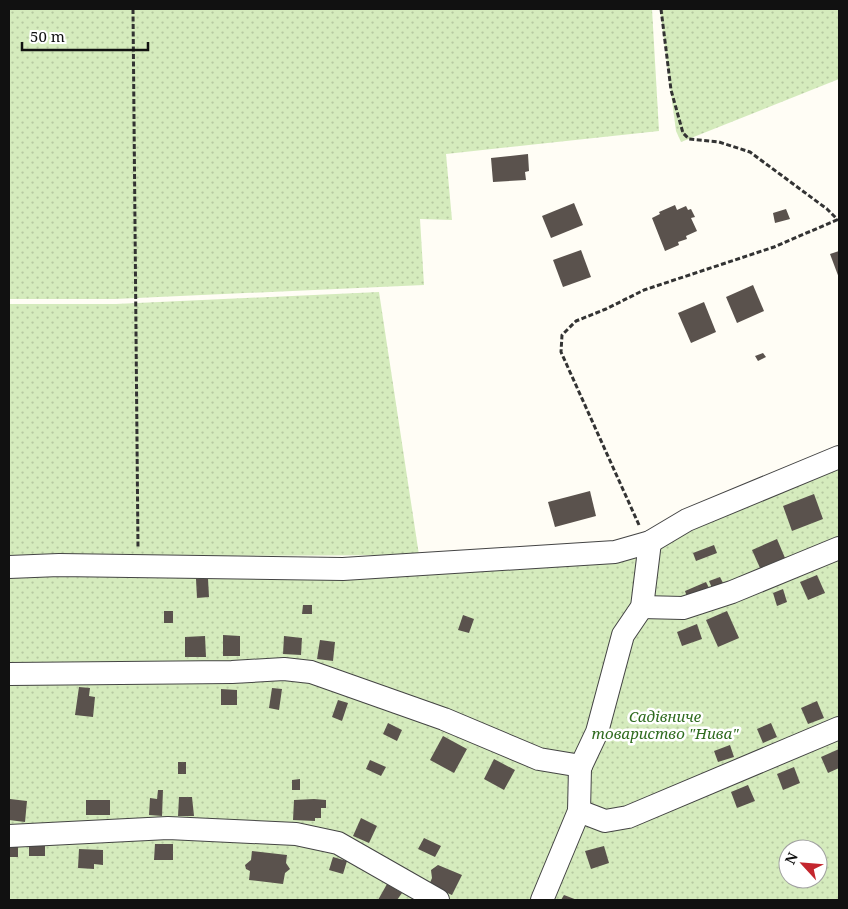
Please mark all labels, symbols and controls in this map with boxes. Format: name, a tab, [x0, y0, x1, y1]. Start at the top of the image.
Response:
scale bar	[22, 20, 149, 52]
text: 50 m	[30, 26, 65, 46]
park label: Садівниче товариство "Нива"	[592, 706, 739, 743]
north arrow	[778, 839, 828, 889]
text: N	[780, 849, 802, 867]

